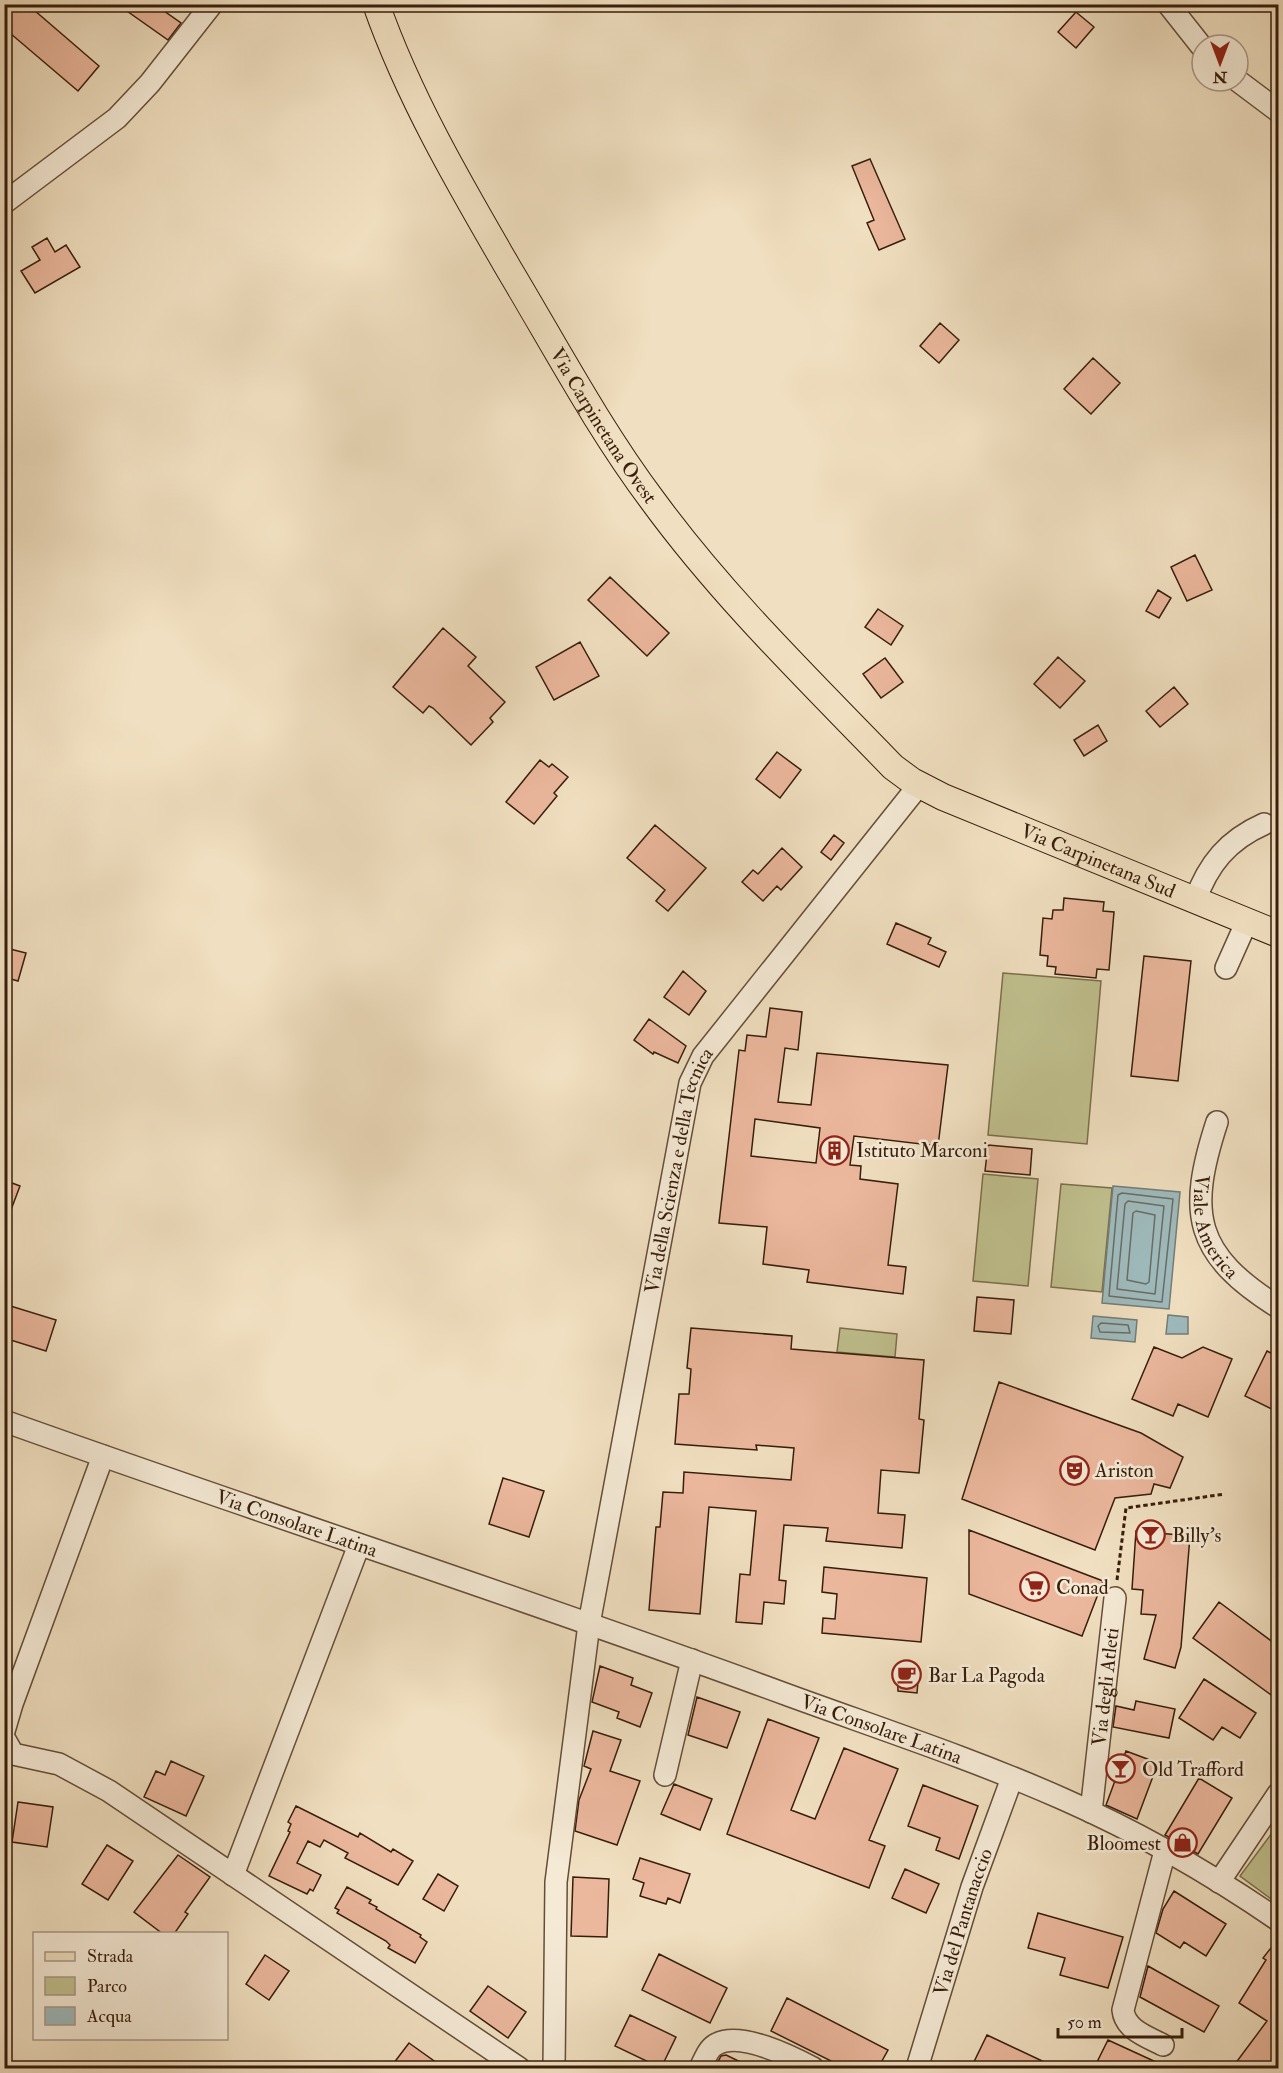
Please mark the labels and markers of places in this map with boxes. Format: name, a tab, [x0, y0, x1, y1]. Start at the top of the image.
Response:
building icon: Istituto Marconi	[819, 1134, 851, 1166]
place label: Istituto Marconi	[856, 1138, 988, 1163]
theatre icon: Ariston	[1058, 1454, 1090, 1486]
place label: Ariston	[1094, 1458, 1154, 1483]
bar icon: Billy's	[1135, 1519, 1167, 1551]
place label: Billy's	[1172, 1523, 1222, 1548]
supermarket icon: Conad	[1019, 1571, 1051, 1603]
place label: Conad	[1056, 1575, 1109, 1600]
cafe icon: Bar La Pagoda	[891, 1659, 923, 1691]
place label: Bar La Pagoda	[928, 1663, 1046, 1688]
bar icon: Old Trafford	[1105, 1753, 1137, 1785]
place label: Old Trafford	[1142, 1757, 1244, 1782]
shop icon: Bloomest	[1166, 1827, 1198, 1859]
place label: Bloomest	[1087, 1831, 1162, 1856]

